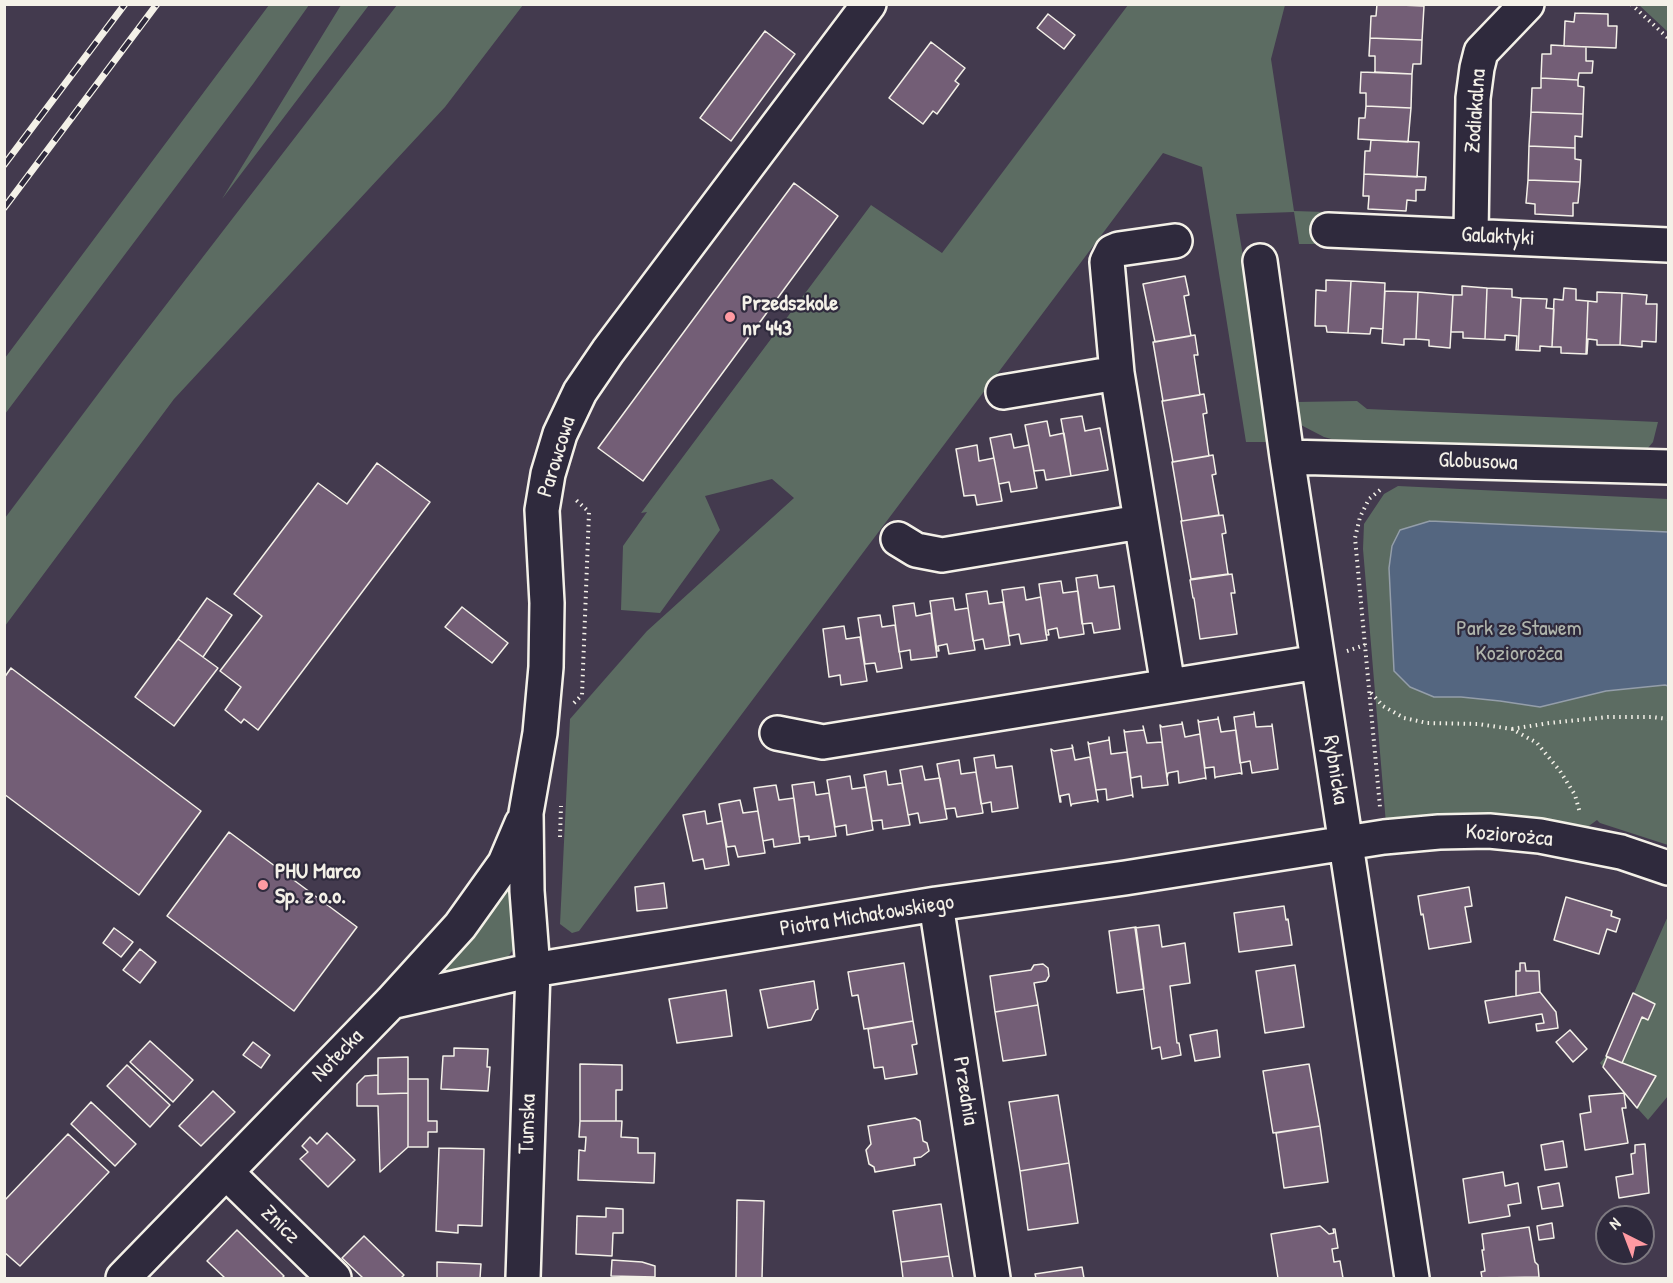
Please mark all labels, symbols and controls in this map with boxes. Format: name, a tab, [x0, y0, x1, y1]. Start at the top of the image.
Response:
street label: Zodiakalna	[1460, 68, 1492, 154]
street label: Galaktyki	[1460, 222, 1536, 252]
place label: Przedszkole nr 443	[742, 291, 838, 342]
marker: Przedszkole nr 443	[723, 310, 737, 324]
street label: Parowcowa	[532, 413, 582, 501]
street label: Globusowa	[1438, 447, 1518, 477]
park label: Park ze Stawem Koziorożca	[1456, 616, 1582, 668]
street label: Rybnicka	[1317, 734, 1353, 806]
street label: Koziorożca	[1464, 819, 1554, 853]
place label: PHU Marco Sp. z o.o.	[275, 859, 361, 910]
marker: PHU Marco Sp. z o.o.	[256, 878, 270, 892]
street label: Piotra Michałowskiego	[778, 889, 956, 943]
street label: Notecka	[307, 1024, 369, 1088]
street label: Przednia	[947, 1055, 983, 1127]
street label: Tumska	[514, 1093, 542, 1155]
street label: Znicz	[255, 1200, 305, 1250]
north arrow	[1595, 1205, 1655, 1265]
text: N	[1604, 1212, 1625, 1234]

